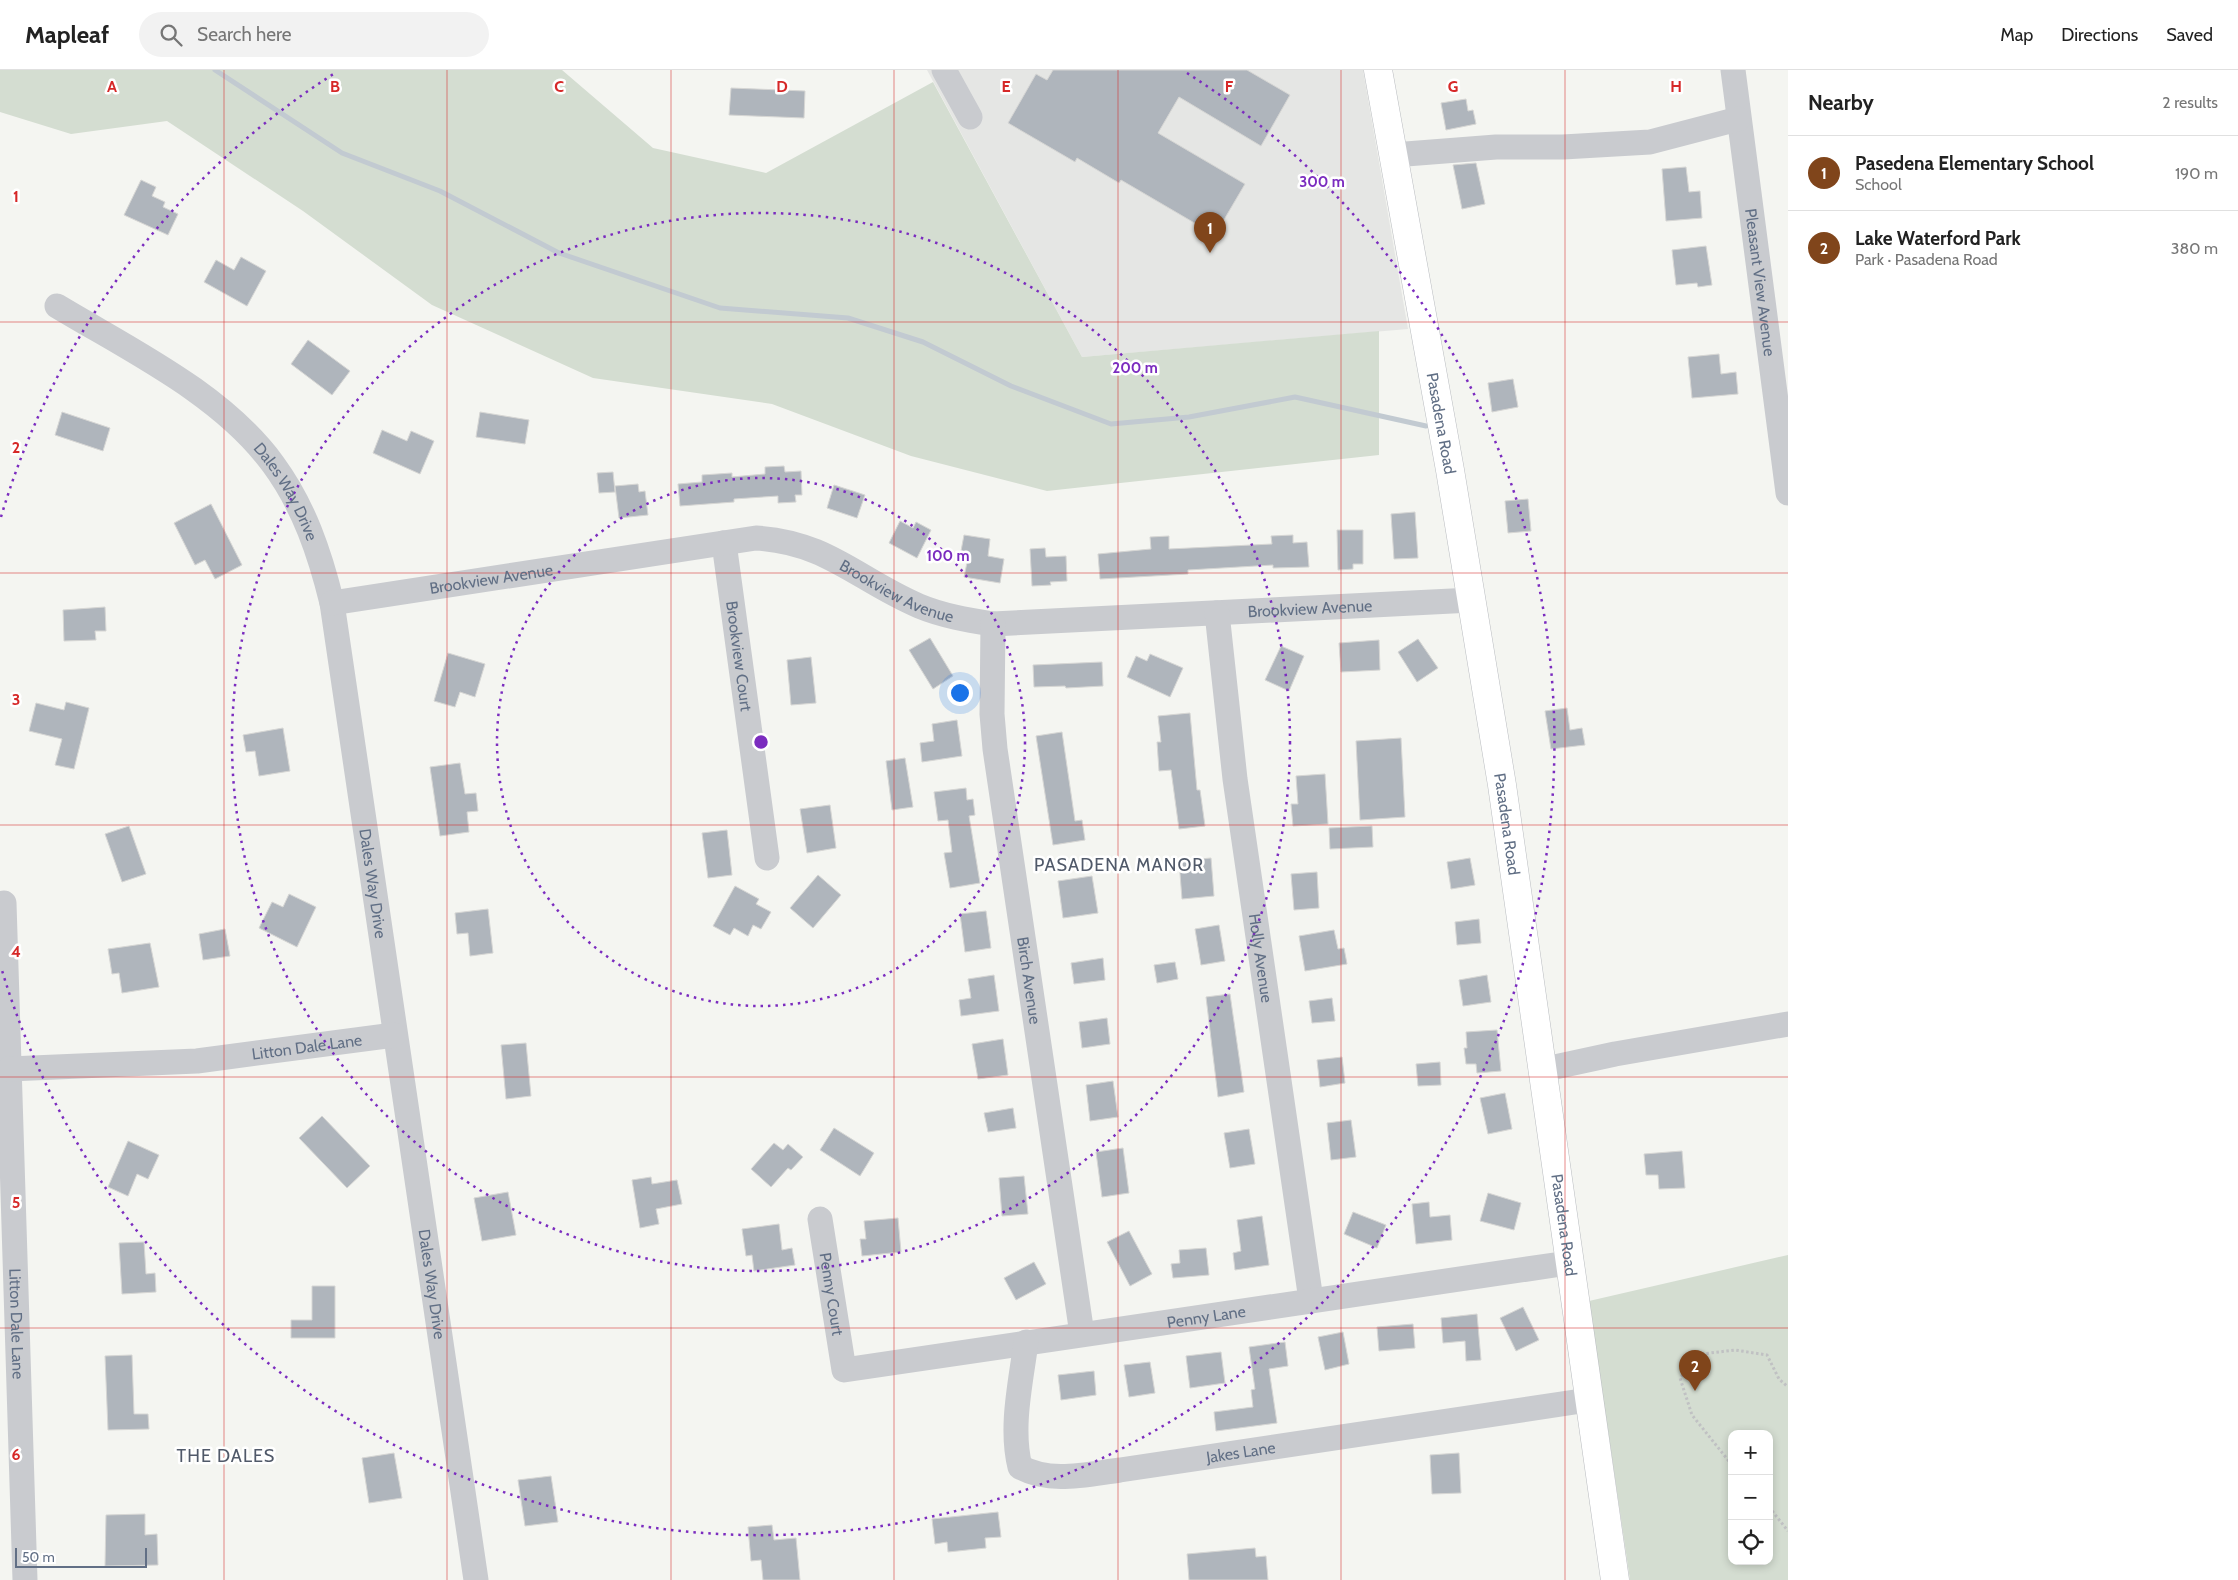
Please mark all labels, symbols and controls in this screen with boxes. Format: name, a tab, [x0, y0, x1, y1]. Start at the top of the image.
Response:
search box	[139, 12, 489, 57]
text: Mapleaf	[25, 20, 109, 49]
icon: search	[157, 21, 185, 49]
text: Search here	[197, 23, 291, 46]
text: Map	[2000, 24, 2033, 46]
text: Directions	[2061, 24, 2138, 46]
text: Saved	[2166, 24, 2213, 46]
text: A	[107, 77, 117, 96]
text: B	[330, 77, 340, 96]
text: C	[554, 77, 564, 96]
text: D	[776, 77, 788, 96]
text: E	[1001, 77, 1011, 96]
text: F	[1225, 77, 1234, 96]
text: G	[1448, 77, 1458, 96]
text: H	[1670, 77, 1682, 96]
text: Nearby	[1808, 90, 1874, 115]
text: 2 results	[2162, 93, 2218, 112]
text: Pasedena Elementary School	[1855, 152, 2094, 175]
text: 1	[1821, 164, 1827, 183]
text: 190 m	[2175, 164, 2218, 183]
text: 300 m	[1299, 173, 1345, 191]
text: School	[1855, 175, 1902, 194]
text: 1	[13, 187, 19, 206]
street label: Pleasant View Avenue	[1741, 207, 1779, 357]
pin: 1	[1194, 212, 1226, 253]
text: Lake Waterford Park	[1855, 227, 2021, 250]
text: 2	[1820, 239, 1828, 258]
text: 380 m	[2171, 239, 2218, 258]
text: Park · Pasadena Road	[1855, 250, 1998, 269]
text: 200 m	[1112, 359, 1158, 377]
street label: Pasadena Road	[1423, 371, 1460, 476]
text: 2	[12, 438, 20, 457]
street label: Dales Way Drive	[250, 439, 321, 543]
text: 100 m	[926, 547, 970, 565]
street label: Brookview Avenue	[836, 556, 955, 626]
street label: Brookview Avenue	[428, 560, 554, 598]
street label: Brookview Avenue	[1247, 596, 1373, 621]
street label: Brookview Court	[722, 600, 756, 713]
your location	[947, 680, 973, 706]
text: 3	[12, 690, 20, 709]
centre of rings	[752, 733, 770, 751]
street label: Pasadena Road	[1490, 771, 1524, 876]
street label: Dales Way Drive	[355, 827, 390, 940]
district label: PASADENA MANOR	[1034, 854, 1204, 876]
street label: Holly Avenue	[1245, 912, 1277, 1004]
street label: Birch Avenue	[1013, 935, 1045, 1025]
text: 4	[11, 942, 21, 961]
street label: Litton Dale Lane	[251, 1030, 363, 1064]
street label: Pasadena Road	[1547, 1173, 1581, 1277]
text: 5	[12, 1193, 20, 1212]
street label: Dales Way Drive	[414, 1228, 449, 1340]
street label: Penny Court	[815, 1251, 847, 1338]
street label: Litton Dale Lane	[5, 1268, 28, 1380]
street label: Penny Lane	[1166, 1302, 1247, 1332]
pin: 2	[1679, 1350, 1711, 1391]
map controls	[1728, 1430, 1773, 1565]
button: +	[1728, 1430, 1773, 1475]
street label: Jakes Lane	[1204, 1438, 1277, 1467]
text: 6	[12, 1445, 21, 1464]
district label: THE DALES	[177, 1445, 275, 1467]
button: −	[1728, 1475, 1773, 1520]
button: locate	[1728, 1520, 1773, 1565]
scale bar	[15, 1545, 148, 1568]
text: 50 m	[22, 1548, 55, 1566]

